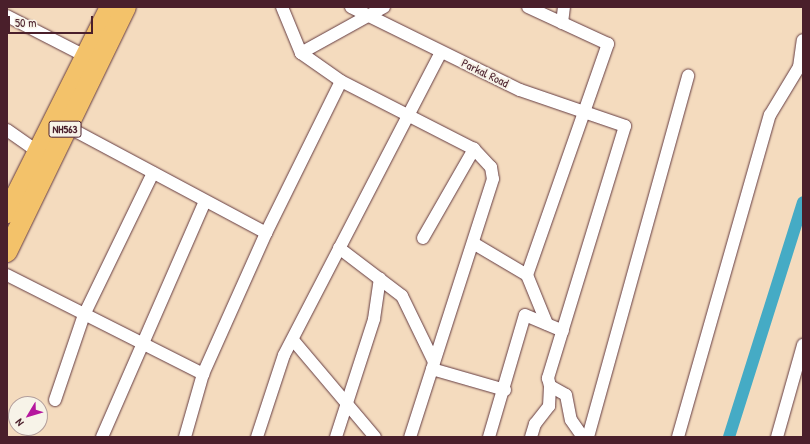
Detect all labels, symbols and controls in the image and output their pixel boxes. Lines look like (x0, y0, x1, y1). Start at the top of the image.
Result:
scale bar (10, 8, 95, 34)
text: 50 m (15, 14, 36, 31)
street label: Parkal Road (459, 55, 511, 91)
road number: NH563 (48, 120, 82, 138)
north arrow (8, 396, 48, 436)
text: N (12, 416, 27, 429)

